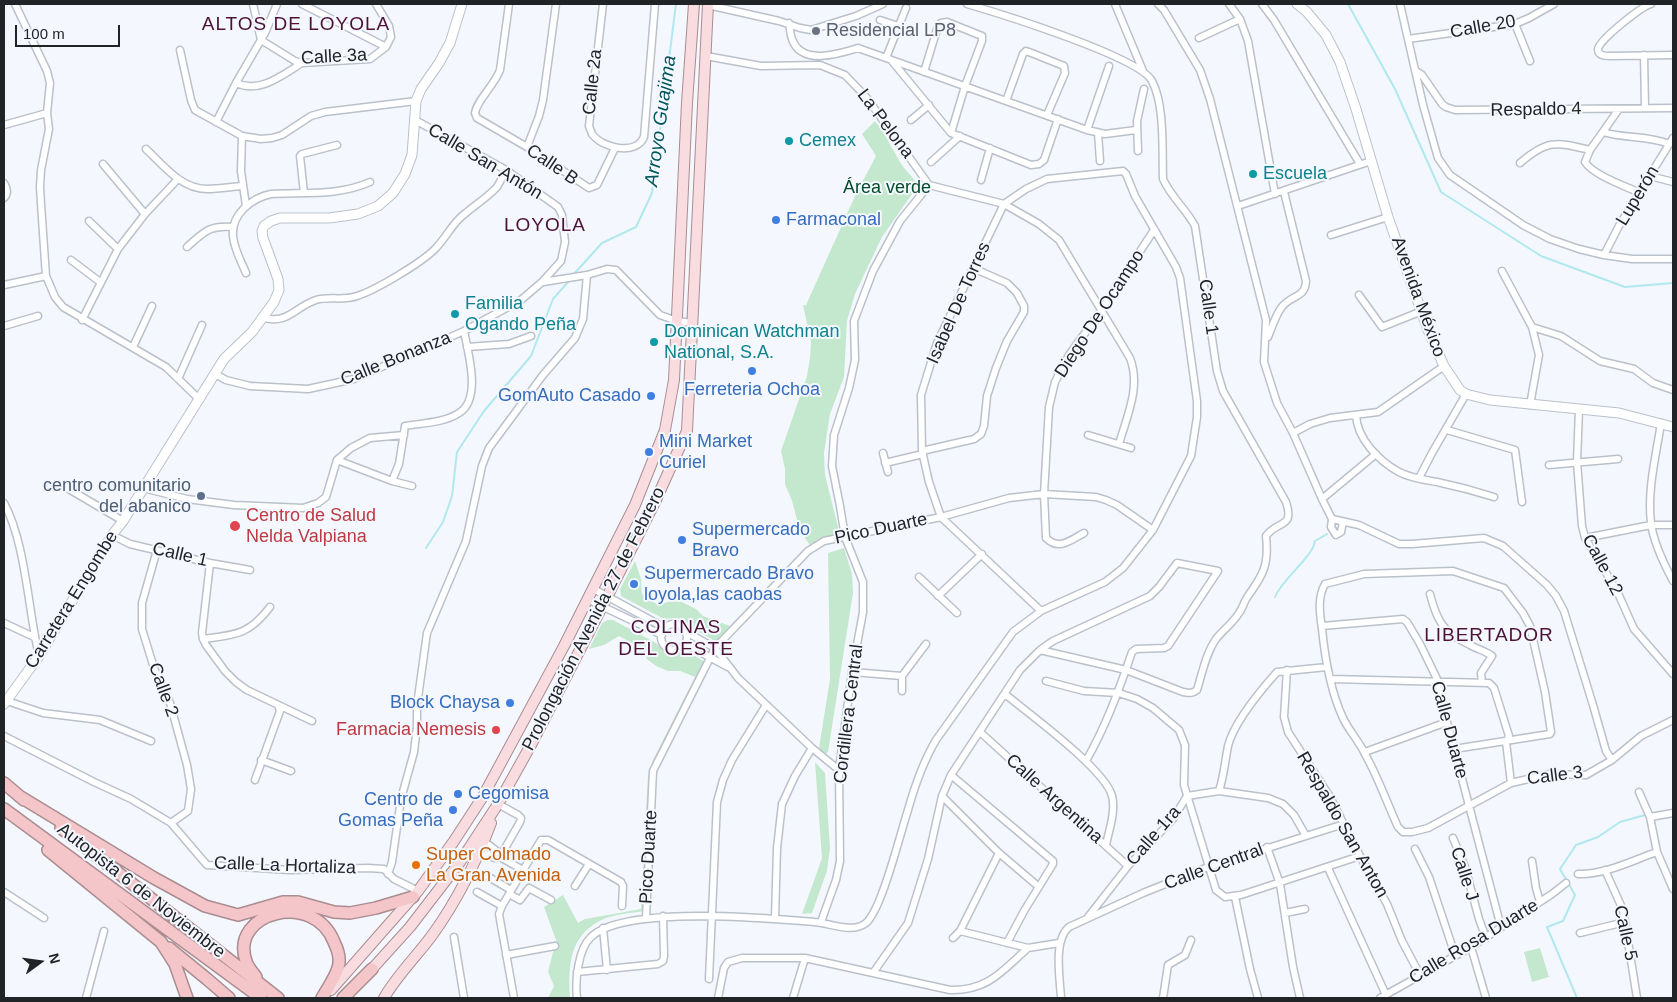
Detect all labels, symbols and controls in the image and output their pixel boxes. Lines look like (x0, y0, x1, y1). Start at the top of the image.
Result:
street label: Calle 20 (1449, 11, 1517, 43)
district label: ALTOS DE LOYOLA (200, 14, 392, 36)
scale bar (18, 15, 122, 47)
place label: Residencial LP8 (826, 20, 956, 42)
text: 100 m (23, 25, 65, 42)
marker: Residencial LP8 (810, 25, 822, 37)
street label: Calle 3a (300, 44, 368, 70)
street label: Calle 2a (579, 48, 607, 116)
water label: Arroyo Guajima (641, 54, 681, 188)
street label: La Pelona (852, 85, 918, 163)
street label: Respaldo 4 (1490, 98, 1582, 122)
street label: Calle San Antón (424, 119, 546, 205)
place label: Cemex (799, 130, 856, 152)
marker: Cemex (783, 135, 795, 147)
street label: Calle B (522, 140, 582, 190)
street label: Luperón (1612, 162, 1664, 230)
place label: Escuela (1263, 163, 1327, 185)
marker: Escuela (1247, 168, 1259, 180)
park label: Área verde (843, 177, 931, 199)
place label: Farmaconal (786, 209, 881, 231)
marker: Farmaconal (770, 214, 782, 226)
district label: LOYOLA (503, 215, 587, 237)
street label: Avenida México (1386, 234, 1450, 360)
street label: Isabel De Torres (922, 239, 996, 367)
street label: Diego De Ocampo (1051, 246, 1149, 382)
street label: Calle 1 (1193, 278, 1223, 336)
place label: Familia Ogando Peña (465, 293, 576, 336)
marker: Familia Ogando Peña (449, 308, 461, 320)
place label: Dominican Watchman National, S.A. (664, 321, 839, 364)
street label: Calle Bonanza (338, 327, 454, 391)
marker: Dominican Watchman National, S.A. (648, 336, 660, 348)
marker: Ferreteria Ochoa (746, 365, 758, 377)
place label: Ferreteria Ochoa (684, 379, 820, 401)
place label: GomAuto Casado (498, 385, 641, 407)
marker: GomAuto Casado (645, 390, 657, 402)
place label: Mini Market Curiel (659, 431, 752, 474)
marker: Mini Market Curiel (643, 446, 655, 458)
place label: centro comunitario del abanico (43, 475, 191, 518)
street label: Prolongación Avenida 27 de Febrero (518, 484, 670, 754)
marker: centro comunitario del abanico (195, 490, 207, 502)
place label: Centro de Salud Nelda Valpiana (246, 505, 376, 548)
street label: Pico Duarte (833, 509, 929, 549)
marker: Centro de Salud Nelda Valpiana (228, 519, 242, 533)
place label: Supermercado Bravo (692, 519, 810, 562)
street label: Carretera Engombe (21, 527, 123, 673)
street label: Calle 12 (1577, 531, 1627, 599)
marker: Supermercado Bravo (676, 534, 688, 546)
street label: Calle 1 (150, 538, 210, 572)
place label: Supermercado Bravo loyola,las caobas (644, 563, 814, 606)
marker: Supermercado Bravo loyola,las caobas (628, 578, 640, 590)
district label: COLINAS DEL OESTE (617, 617, 735, 661)
district label: LIBERTADOR (1423, 625, 1555, 647)
street label: Cordillera Central (830, 643, 868, 785)
street label: Calle 2 (143, 660, 183, 720)
street label: Calle Duarte (1426, 679, 1472, 781)
place label: Block Chaysa (390, 692, 500, 714)
marker: Block Chaysa (504, 697, 516, 709)
place label: Farmacia Nemesis (336, 719, 486, 741)
marker: Farmacia Nemesis (490, 724, 502, 736)
street label: Respaldo San Anton (1291, 748, 1393, 902)
street label: Calle Argentina (1001, 750, 1107, 848)
street label: Calle 3 (1526, 762, 1584, 790)
place label: Cegomisa (468, 783, 549, 805)
marker: Cegomisa (452, 788, 464, 800)
place label: Centro de Gomas Peña (338, 789, 443, 832)
street label: Calle 1ra (1122, 802, 1186, 870)
marker: Centro de Gomas Peña (447, 804, 459, 816)
street label: Pico Duarte (636, 809, 662, 905)
street label: Autopista 6 de Noviembre (53, 819, 229, 963)
street label: Calle Central (1161, 839, 1267, 895)
place label: Super Colmado La Gran Avenida (426, 844, 561, 886)
street label: Calle J (1445, 844, 1483, 904)
street label: Calle La Hortaliza (214, 853, 356, 879)
marker: Super Colmado La Gran Avenida (410, 859, 422, 871)
street label: Calle Rosa Duarte (1405, 895, 1543, 989)
street label: Calle 5 (1609, 903, 1641, 963)
north arrow (15, 937, 65, 987)

